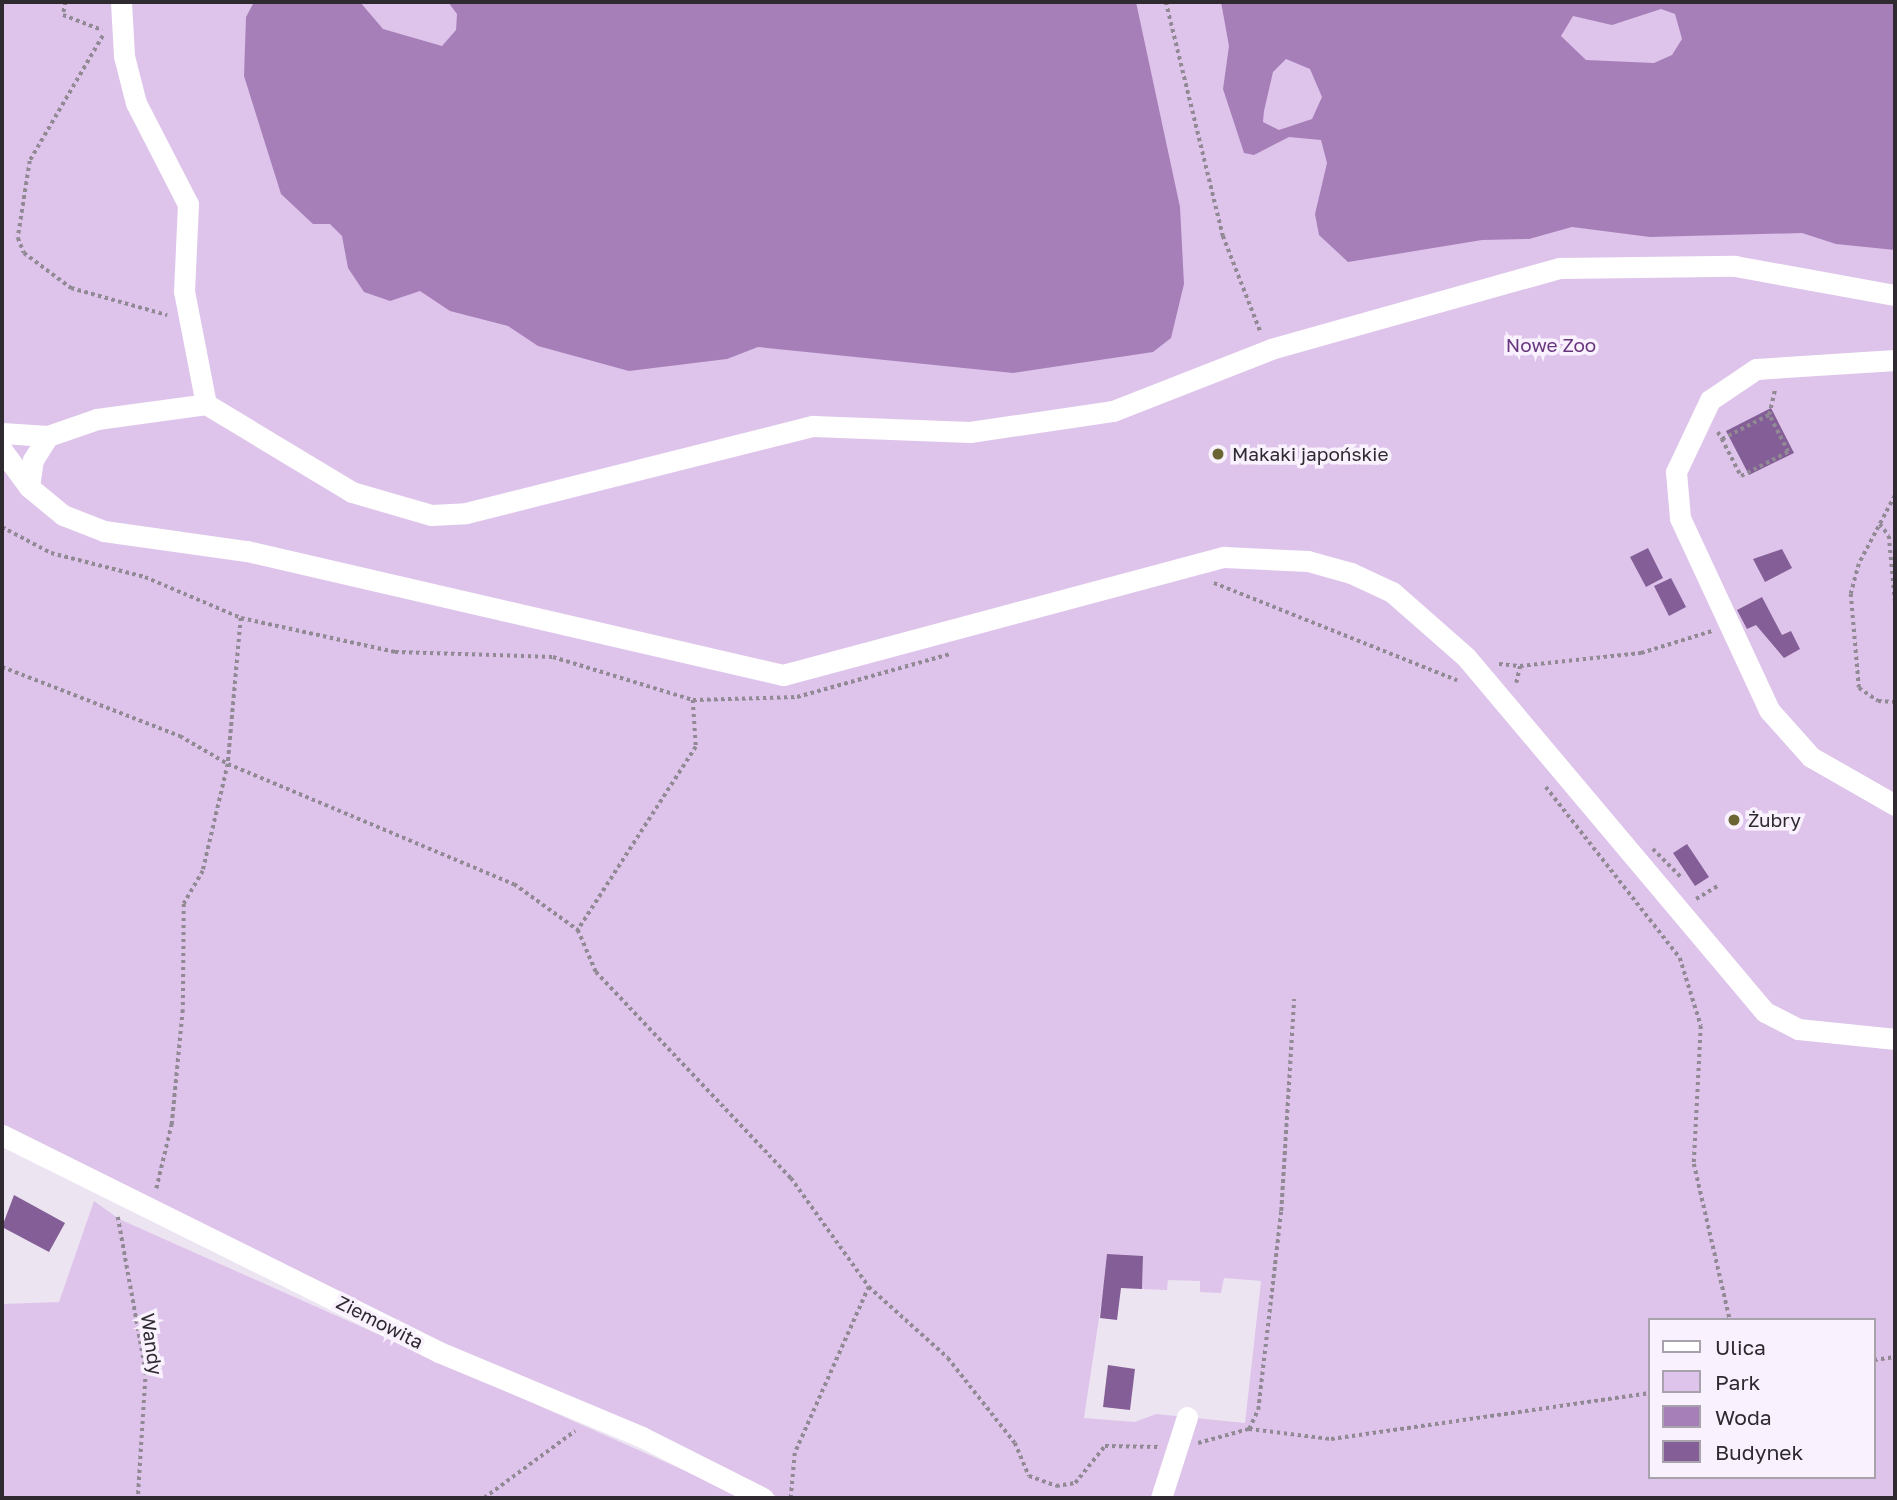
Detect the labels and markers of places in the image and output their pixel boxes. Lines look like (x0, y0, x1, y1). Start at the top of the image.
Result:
place label: Makaki japońskie (1232, 443, 1388, 465)
marker: Makaki japońskie (1210, 446, 1226, 462)
place label: Żubry (1748, 809, 1801, 831)
marker: Żubry (1726, 812, 1742, 828)

